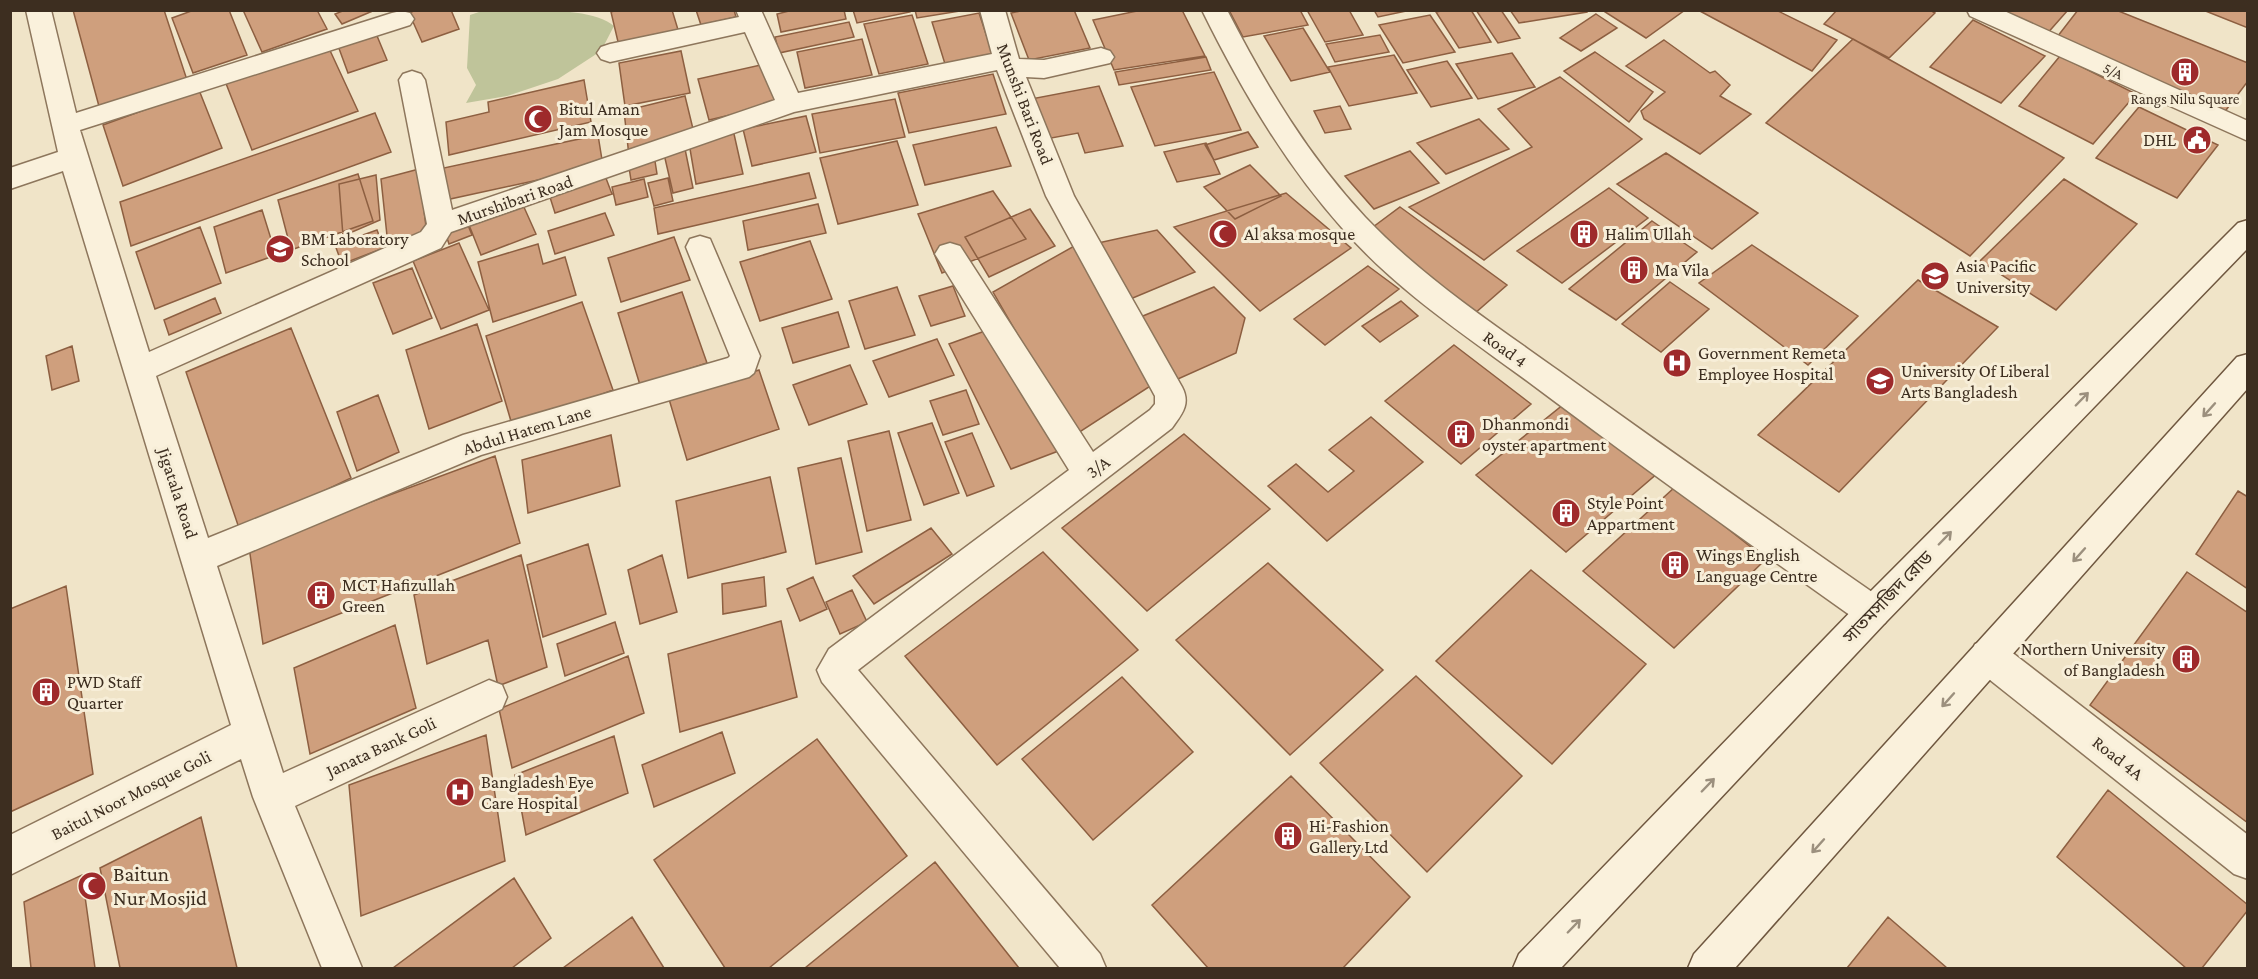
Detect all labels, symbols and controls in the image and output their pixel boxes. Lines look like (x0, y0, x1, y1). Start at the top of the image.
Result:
street label: Munshi Bari Road (993, 41, 1057, 168)
building icon: Rangs Nilu Square (2169, 56, 2201, 88)
street label: 5/A (2101, 60, 2126, 83)
place label: Rangs Nilu Square (2131, 91, 2240, 108)
place label: Bitul Aman Jam Mosque (557, 99, 648, 140)
mosque icon: Bitul Aman Jam Mosque (522, 103, 554, 135)
public building icon: DHL (2181, 124, 2213, 156)
place label: DHL (2143, 130, 2176, 150)
street label: Murshibari Road (455, 171, 576, 229)
mosque icon: Al aksa mosque (1207, 218, 1239, 250)
building icon: Halim Ullah (1568, 218, 1600, 250)
place label: Al aksa mosque (1244, 224, 1355, 244)
place label: Halim Ullah (1605, 224, 1692, 244)
place label: BM Laboratory School (301, 229, 409, 270)
school or university icon: BM Laboratory School (264, 233, 296, 265)
building icon: Ma Vila (1618, 254, 1650, 286)
place label: Asia Pacific University (1956, 256, 2037, 297)
place label: Ma Vila (1655, 260, 1709, 280)
school or university icon: Asia Pacific University (1919, 260, 1951, 292)
street label: Road 4 (1479, 326, 1531, 372)
place label: Government Remeta Employee Hospital (1698, 343, 1846, 384)
hospital icon: Government Remeta Employee Hospital (1661, 347, 1693, 379)
place label: University Of Liberal Arts Bangladesh (1901, 361, 2050, 402)
school or university icon: University Of Liberal Arts Bangladesh (1864, 365, 1896, 397)
one-way arrow (2074, 392, 2089, 407)
street label: Abdul Hatem Lane (460, 401, 594, 459)
one-way arrow (2202, 402, 2216, 417)
place label: Dhanmondi oyster apartment (1482, 414, 1607, 455)
building icon: Dhanmondi oyster apartment (1445, 418, 1477, 450)
street label: Jigatala Road (153, 443, 202, 541)
street label: 3/A (1082, 451, 1114, 482)
place label: Style Point Appartment (1587, 493, 1676, 534)
building icon: Style Point Appartment (1550, 497, 1582, 529)
one-way arrow (1938, 531, 1953, 546)
place label: Wings English Language Centre (1696, 545, 1818, 586)
street label: সাতমসজিদ রোড (1839, 547, 1937, 648)
one-way arrow (2072, 547, 2086, 562)
building icon: Wings English Language Centre (1659, 549, 1691, 581)
place label: MCT Hafizullah Green (342, 575, 455, 616)
building icon: MCT Hafizullah Green (305, 579, 337, 611)
place label: Northern University of Bangladesh (2021, 639, 2166, 680)
building icon: Northern University of Bangladesh (2170, 643, 2202, 675)
place label: PWD Staff Quarter (67, 672, 143, 713)
building icon: PWD Staff Quarter (30, 676, 62, 708)
one-way arrow (1941, 693, 1956, 708)
street label: Janata Bank Goli (321, 713, 439, 782)
street label: Road 4A (2088, 732, 2148, 785)
street label: Baitul Noor Mosque Goli (48, 746, 214, 844)
place label: Bangladesh Eye Care Hospital (481, 772, 594, 813)
hospital icon: Bangladesh Eye Care Hospital (444, 776, 476, 808)
one-way arrow (1701, 778, 1715, 793)
place label: Hi-Fashion Gallery Ltd (1309, 816, 1389, 857)
building icon: Hi-Fashion Gallery Ltd (1272, 820, 1304, 852)
one-way arrow (1811, 838, 1825, 853)
place label: Baitun Nur Mosjid (113, 862, 207, 910)
mosque icon: Baitun Nur Mosjid (76, 870, 108, 902)
one-way arrow (1566, 919, 1581, 934)

